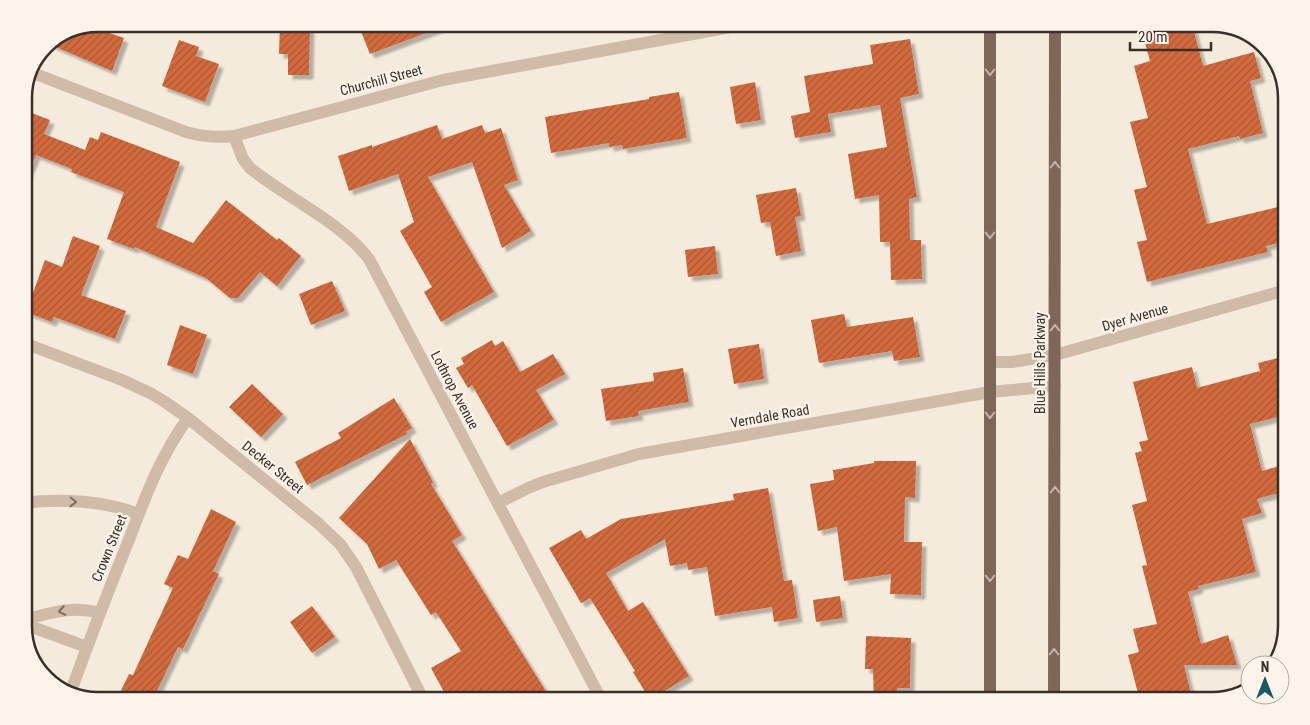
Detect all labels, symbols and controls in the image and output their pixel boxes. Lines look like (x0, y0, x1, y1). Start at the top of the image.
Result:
scale bar (1130, 20, 1211, 52)
text: 20 m (1138, 28, 1168, 46)
street label: Churchill Street (338, 61, 424, 99)
one-way arrow (985, 69, 995, 77)
one-way arrow (1050, 161, 1060, 168)
one-way arrow (985, 232, 995, 239)
street label: Dyer Avenue (1100, 300, 1170, 334)
street label: Blue Hills Parkway (1032, 312, 1048, 414)
one-way arrow (1050, 323, 1060, 331)
street label: Lothrop Avenue (428, 348, 482, 432)
street label: Verndale Road (729, 401, 811, 431)
one-way arrow (985, 412, 995, 419)
street label: Decker Street (239, 437, 307, 497)
one-way arrow (1050, 486, 1060, 494)
one-way arrow (69, 497, 77, 507)
street label: Crown Street (88, 512, 130, 584)
one-way arrow (985, 574, 995, 582)
one-way arrow (57, 605, 66, 615)
one-way arrow (1049, 648, 1059, 656)
north arrow (1240, 655, 1290, 705)
text: N (1261, 659, 1269, 675)

